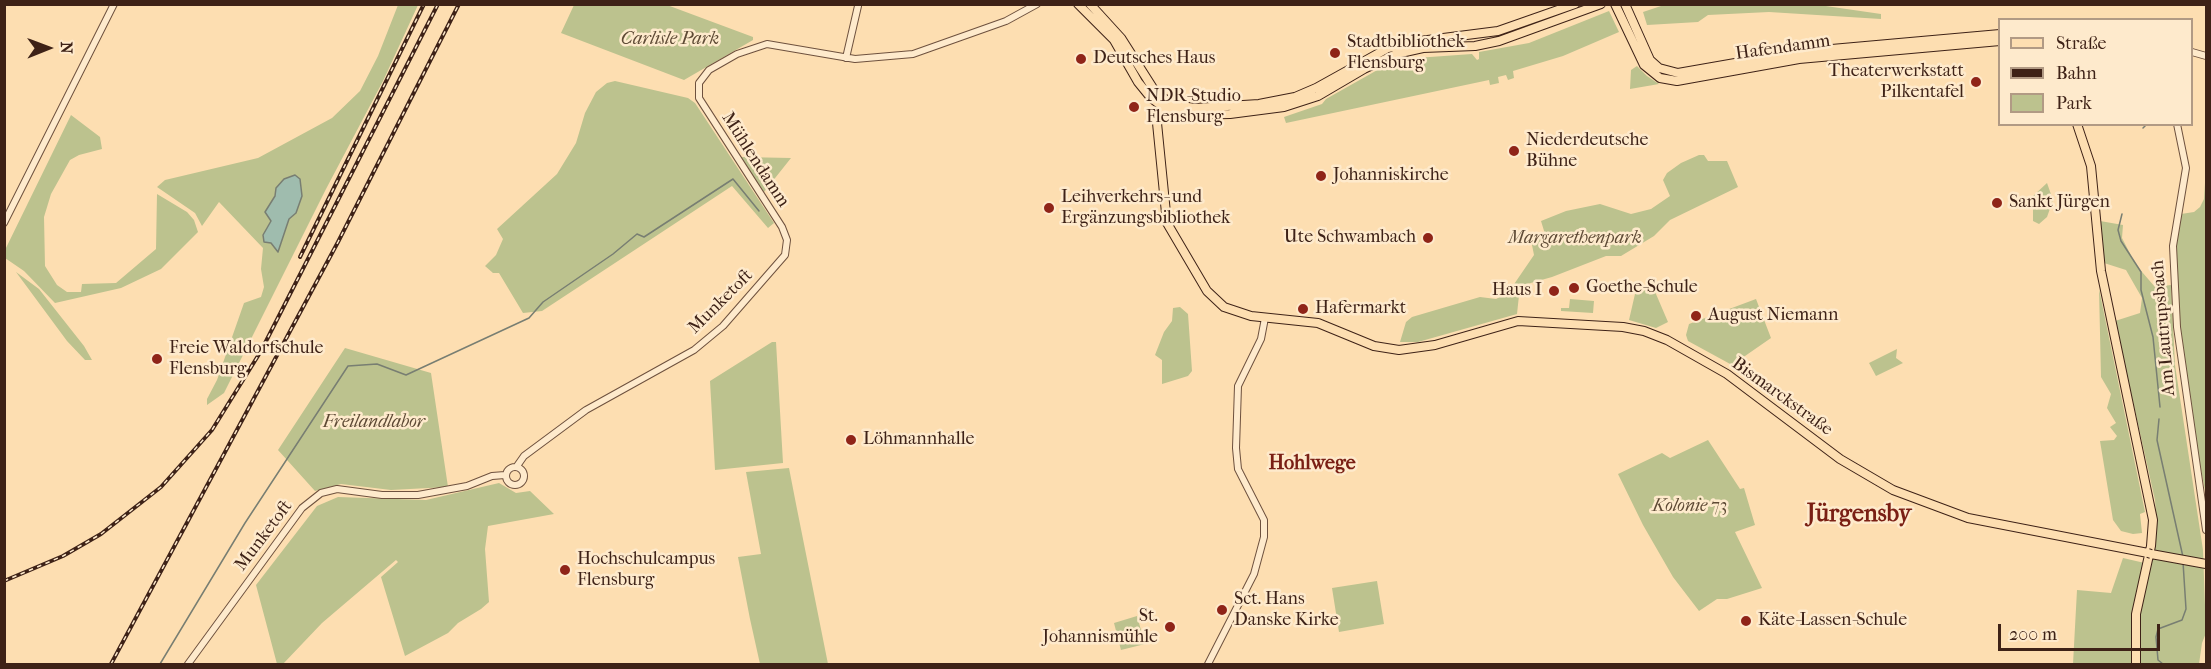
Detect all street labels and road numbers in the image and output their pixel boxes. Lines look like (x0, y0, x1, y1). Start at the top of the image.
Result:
street label: Hafendamm (1734, 31, 1832, 65)
street label: Mühlendamm (716, 109, 794, 211)
street label: Am Lautrupsbach (2147, 259, 2181, 397)
street label: Munketoft (684, 265, 758, 339)
street label: Bismarckstraße (1727, 353, 1837, 441)
street label: Munketoft (231, 497, 297, 575)

